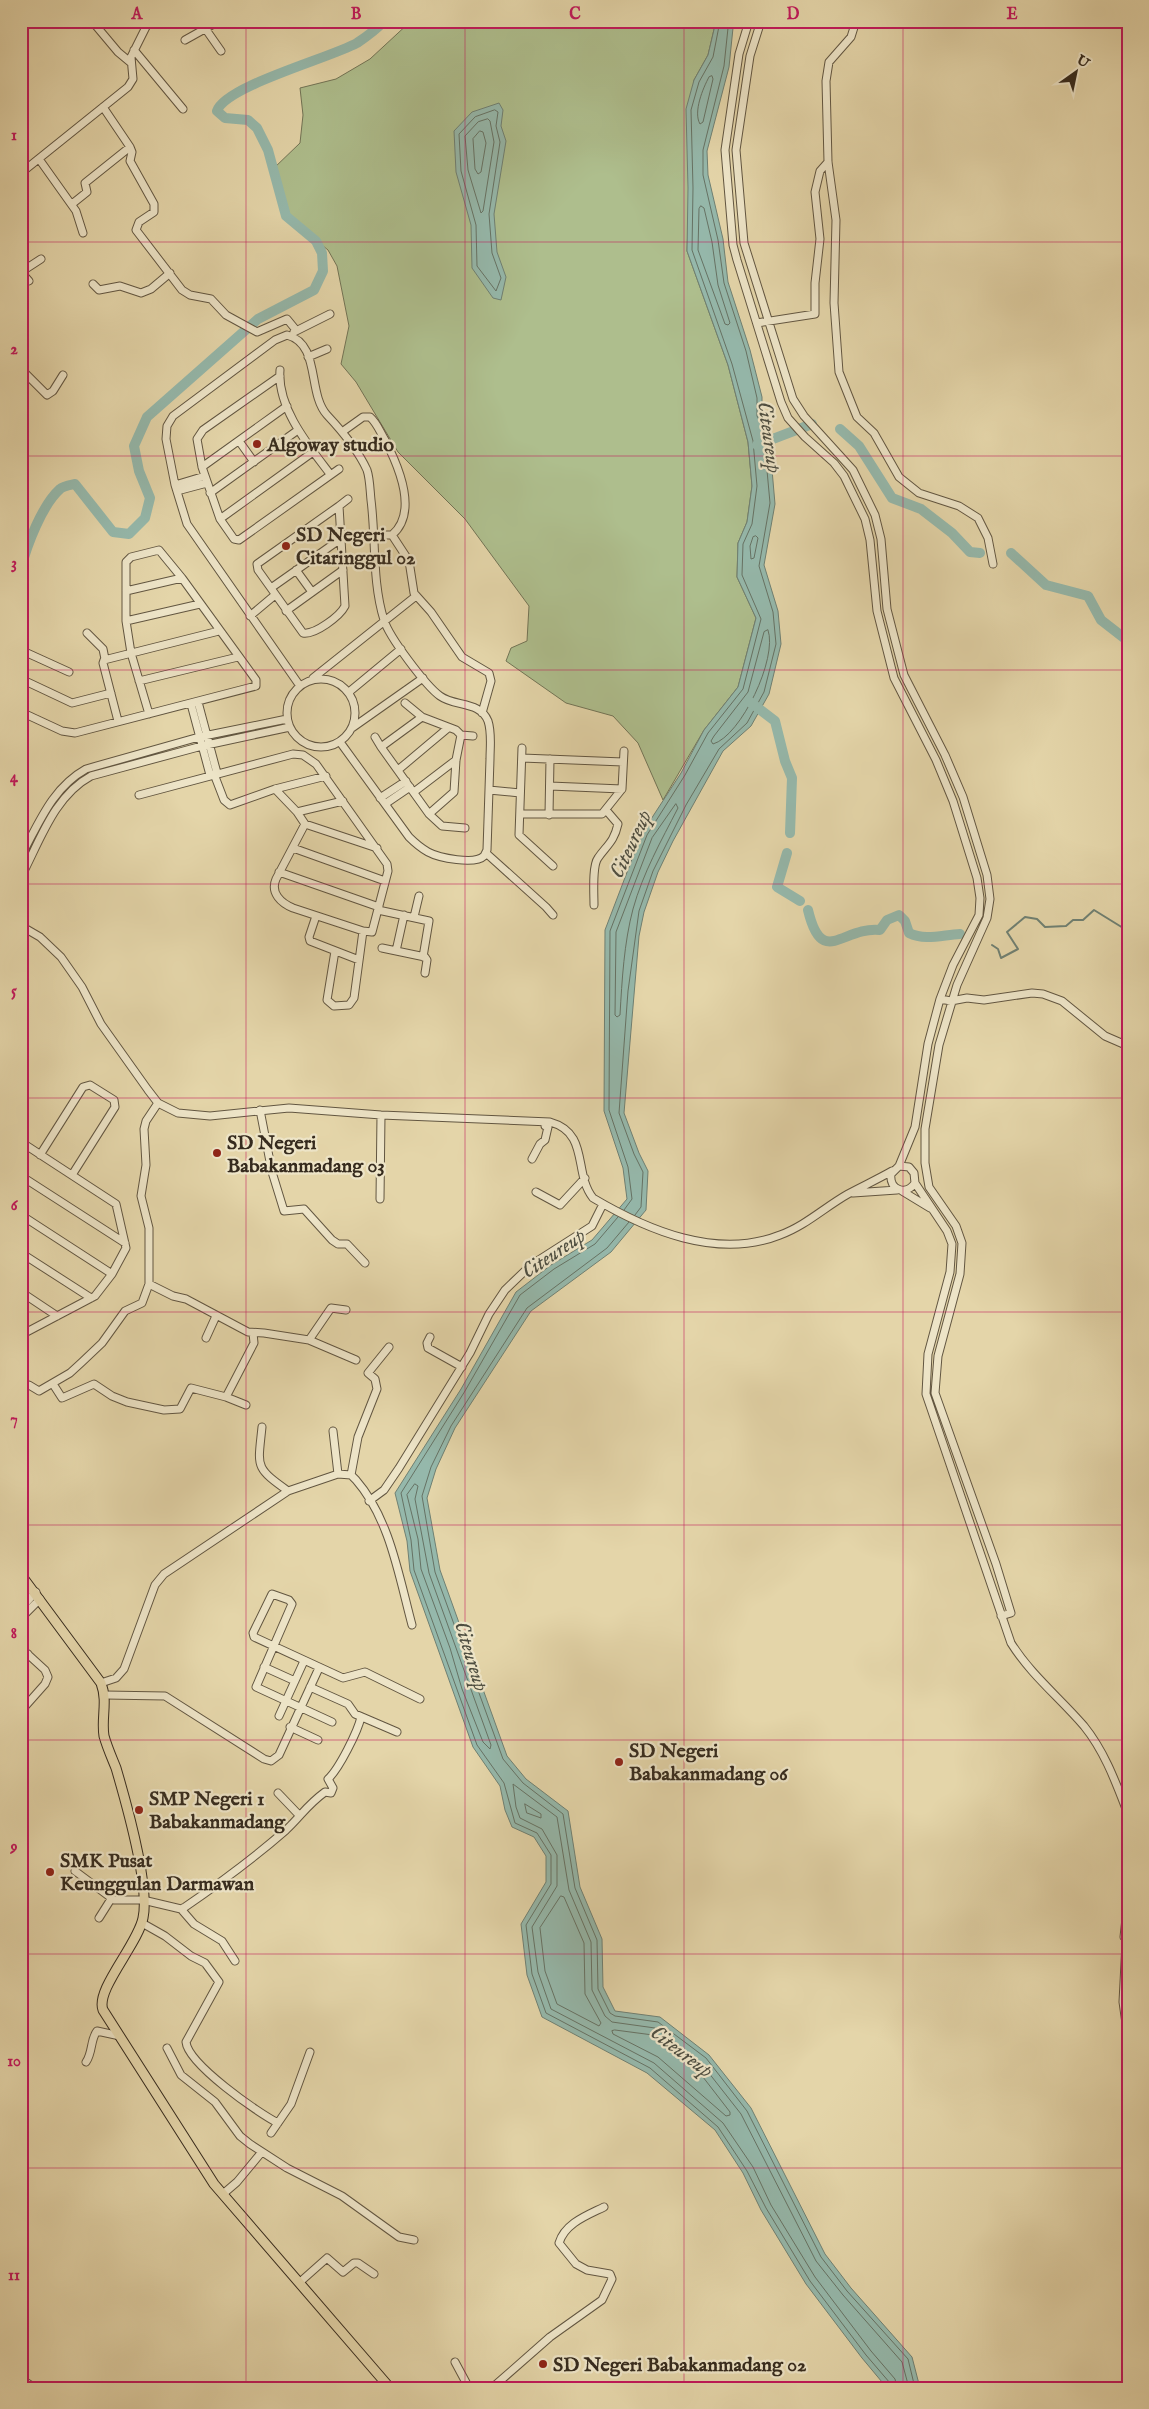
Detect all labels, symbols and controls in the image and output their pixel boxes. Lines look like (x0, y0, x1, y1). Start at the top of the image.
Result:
text: A (131, 5, 144, 25)
text: B (351, 5, 362, 25)
text: C (569, 5, 581, 25)
text: D (787, 5, 800, 25)
text: E (1006, 5, 1018, 25)
north arrow (1052, 48, 1102, 98)
text: U (1072, 51, 1093, 73)
text: 1 (11, 126, 17, 146)
text: 2 (10, 340, 18, 360)
water label: Citeureup (750, 400, 787, 475)
place label: Algoway studio (266, 433, 394, 458)
marker: Algoway studio (251, 438, 263, 450)
place label: SD Negeri Citaringgul 02 (296, 523, 416, 571)
marker: SD Negeri Citaringgul 02 (280, 540, 292, 552)
text: 3 (11, 554, 17, 574)
text: 4 (10, 768, 19, 788)
water label: Citeureup (604, 806, 659, 883)
text: 5 (11, 982, 17, 1002)
place label: SD Negeri Babakanmadang 03 (227, 1131, 385, 1179)
marker: SD Negeri Babakanmadang 03 (211, 1147, 223, 1159)
text: 6 (11, 1196, 19, 1216)
water label: Citeureup (517, 1223, 592, 1285)
text: 7 (10, 1410, 18, 1430)
water label: Citeureup (447, 1618, 494, 1695)
text: 8 (11, 1624, 17, 1644)
place label: SD Negeri Babakanmadang 06 (629, 1739, 789, 1787)
marker: SD Negeri Babakanmadang 06 (613, 1756, 625, 1768)
place label: SMP Negeri 1 Babakanmadang (149, 1787, 286, 1835)
marker: SMP Negeri 1 Babakanmadang (133, 1804, 145, 1816)
text: 9 (10, 1838, 18, 1858)
place label: SMK Pusat Keunggulan Darmawan (60, 1849, 255, 1897)
marker: SMK Pusat Keunggulan Darmawan (44, 1866, 56, 1878)
water label: Citeureup (644, 2020, 718, 2085)
text: 10 (7, 2052, 21, 2072)
text: 11 (8, 2266, 20, 2286)
place label: SD Negeri Babakanmadang 02 (553, 2353, 807, 2378)
marker: SD Negeri Babakanmadang 02 (537, 2358, 549, 2370)

